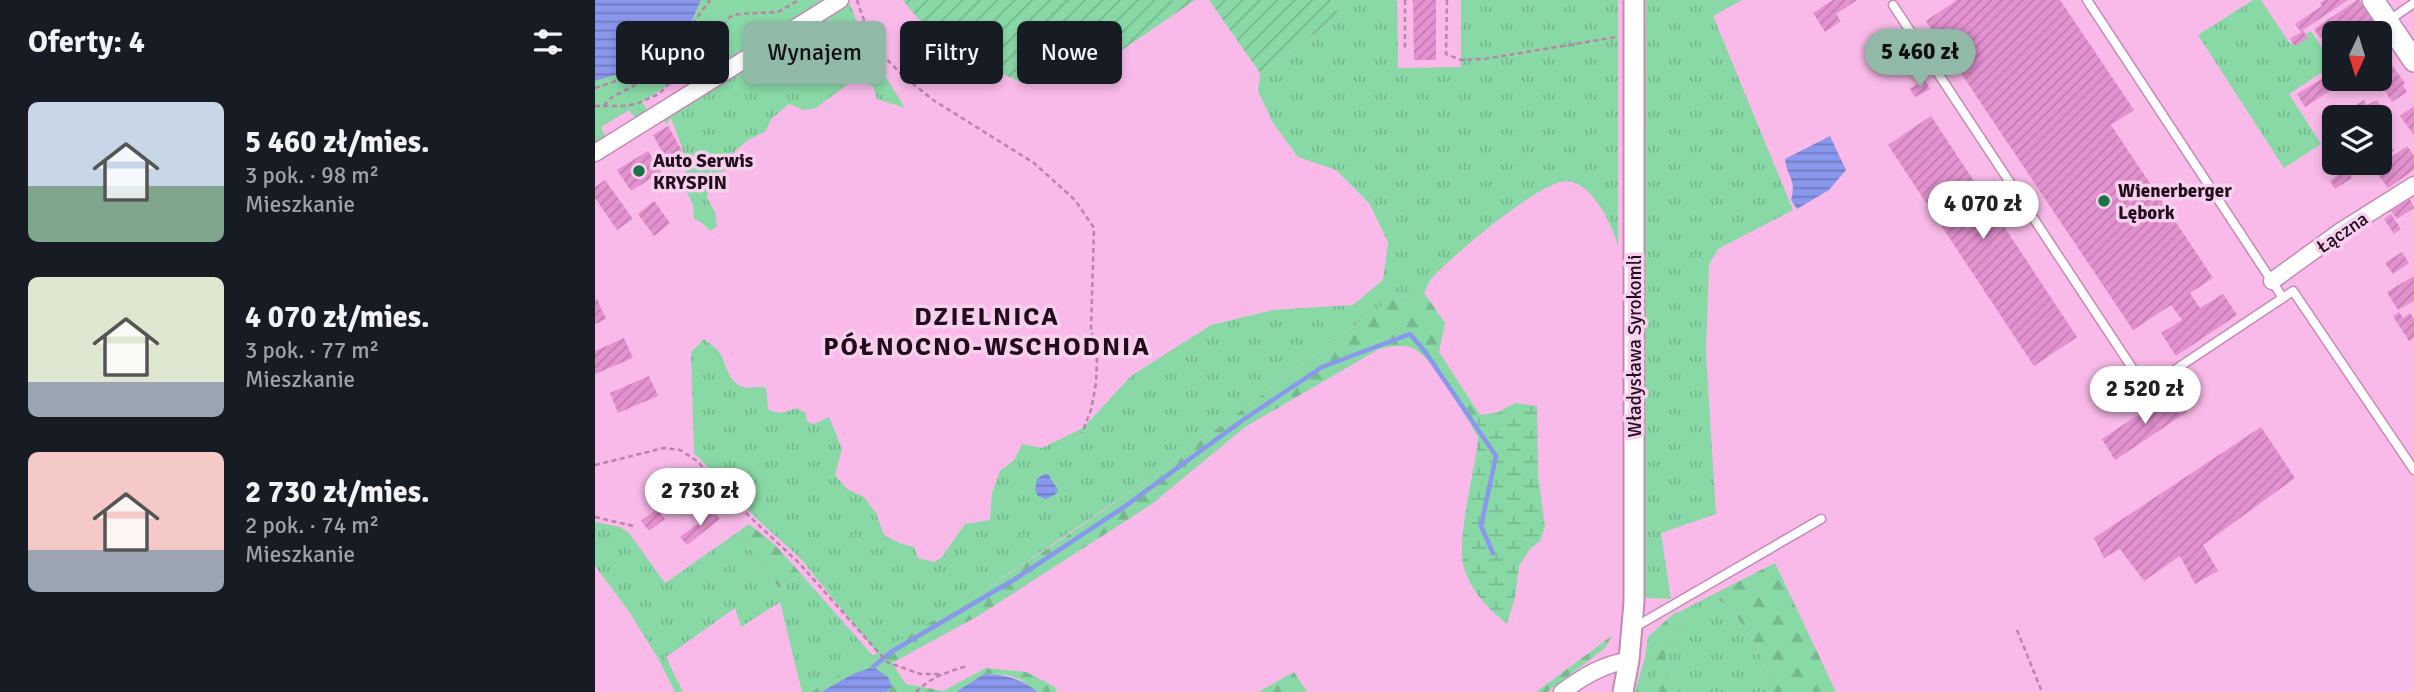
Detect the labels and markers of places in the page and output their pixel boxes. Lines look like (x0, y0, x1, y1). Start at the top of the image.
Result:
pin: 5 460 zł (1848, 29, 1992, 89)
place label: Auto Serwis KRYSPIN (653, 149, 753, 195)
marker: Auto Serwis KRYSPIN (631, 163, 647, 179)
place label: Wienerberger Lębork (2118, 179, 2232, 225)
pin: 4 070 zł (1911, 182, 2055, 241)
marker: Wienerberger Lębork (2096, 193, 2112, 209)
pin: 2 520 zł (2073, 366, 2217, 426)
pin: 2 730 zł (628, 468, 772, 528)

